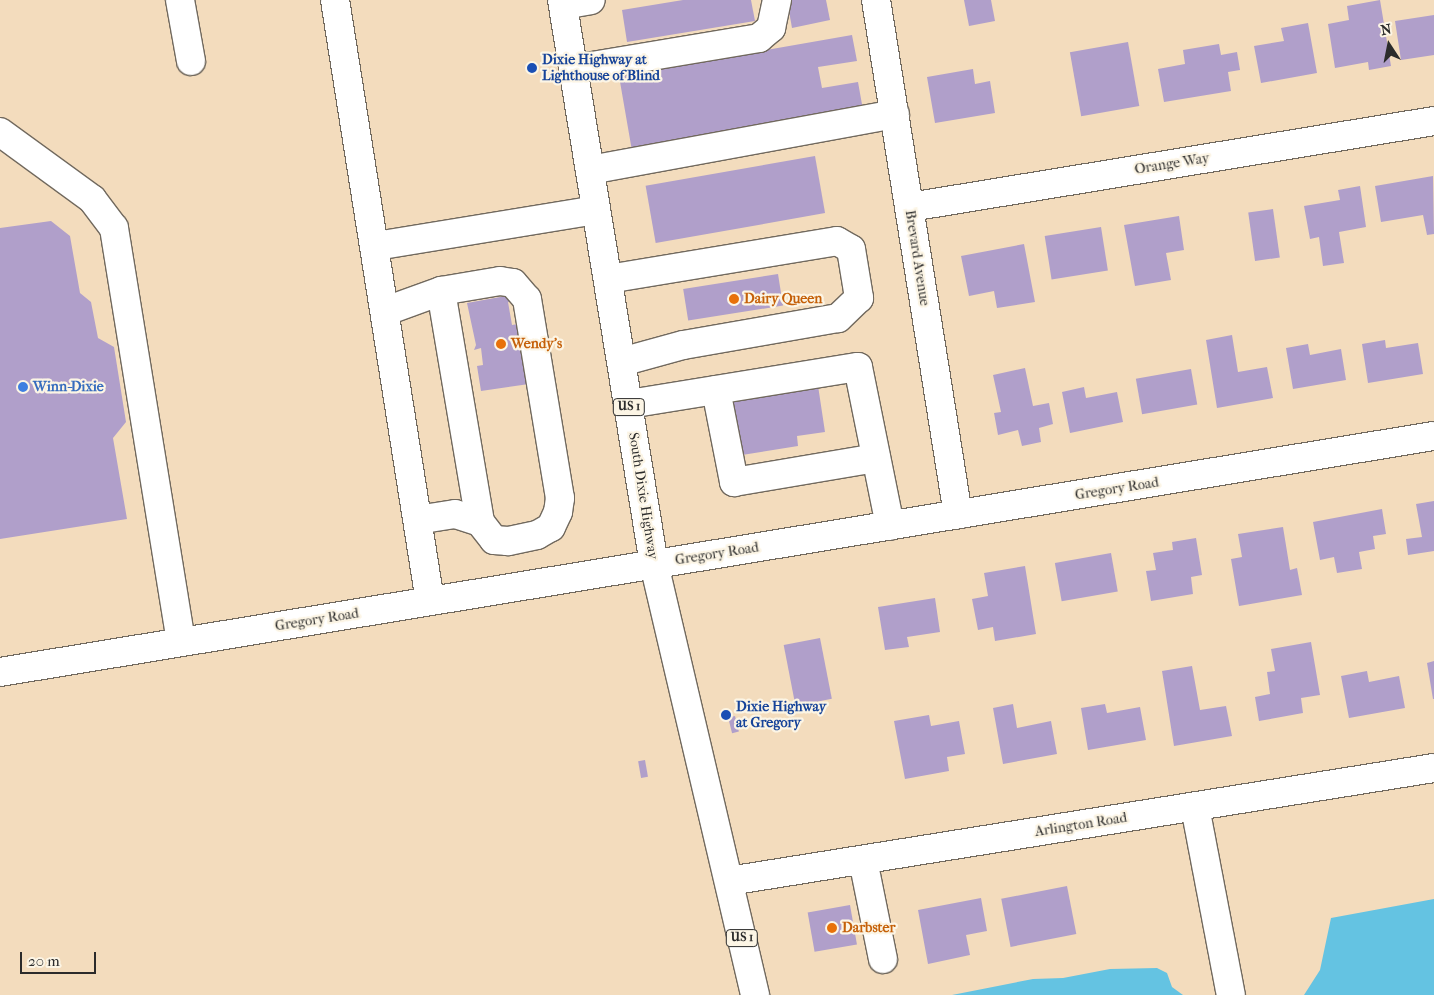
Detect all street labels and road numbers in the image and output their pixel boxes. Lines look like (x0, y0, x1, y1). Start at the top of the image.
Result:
street label: Orange Way (1133, 150, 1211, 178)
street label: Brevard Avenue (901, 209, 933, 307)
road number: US 1 (613, 398, 645, 417)
street label: South Dixie Highway (625, 431, 661, 561)
street label: Gregory Road (1074, 474, 1160, 504)
street label: Gregory Road (674, 539, 760, 569)
street label: Gregory Road (274, 605, 360, 635)
street label: Arlington Road (1034, 809, 1128, 841)
road number: US 1 (726, 928, 758, 948)

